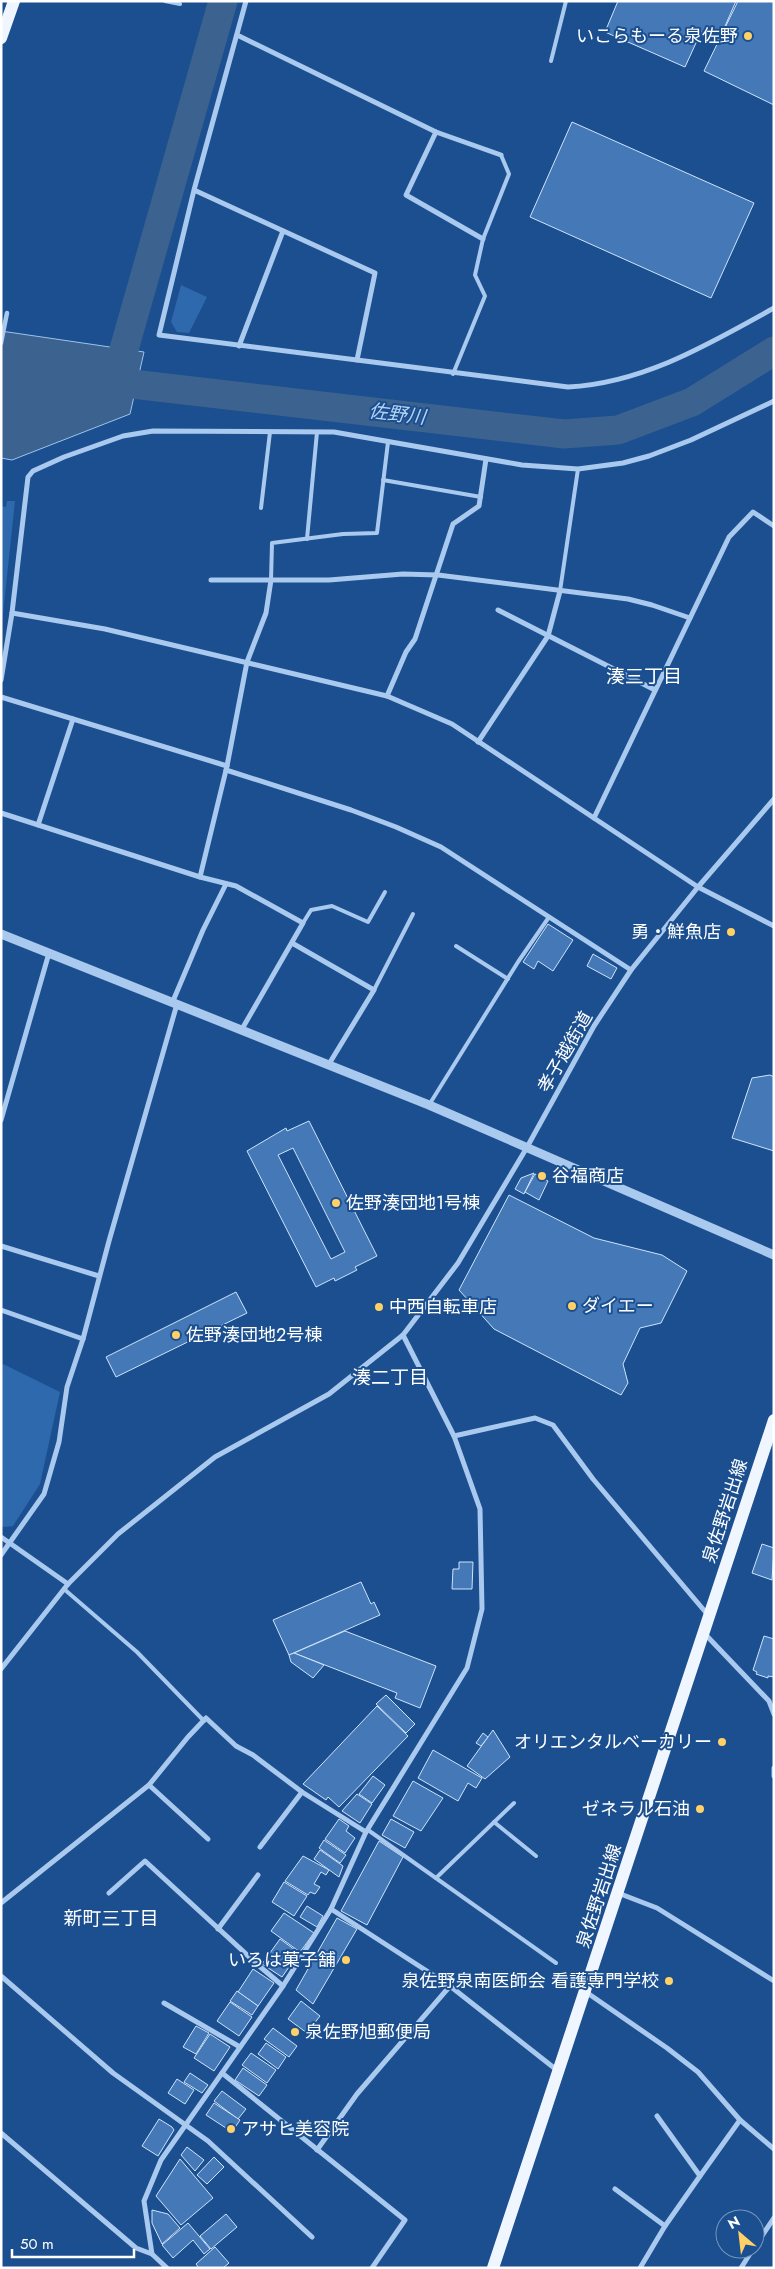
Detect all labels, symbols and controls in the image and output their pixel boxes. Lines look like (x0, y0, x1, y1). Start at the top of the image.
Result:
place label: いこらもーる泉佐野 (576, 23, 738, 49)
marker: いこらもーる泉佐野 (742, 30, 754, 42)
water label: 佐野川 (367, 397, 429, 431)
district label: 湊三丁目 (606, 663, 682, 690)
place label: 勇・鮮魚店 (631, 919, 721, 945)
marker: 勇・鮮魚店 (725, 926, 737, 938)
street label: 孝子越街道 (531, 1007, 599, 1097)
place label: 谷福商店 (552, 1163, 624, 1189)
marker: 谷福商店 (536, 1170, 548, 1182)
place label: 佐野湊団地1号棟 (346, 1190, 480, 1216)
marker: 佐野湊団地1号棟 (330, 1197, 342, 1209)
place label: ダイエー (582, 1293, 654, 1319)
place label: 中西自転車店 (389, 1294, 497, 1320)
marker: ダイエー (566, 1300, 578, 1312)
marker: 中西自転車店 (373, 1301, 385, 1313)
place label: 佐野湊団地2号棟 (186, 1322, 322, 1348)
marker: 佐野湊団地2号棟 (170, 1329, 182, 1341)
district label: 湊二丁目 (352, 1364, 428, 1391)
street label: 泉佐野岩出線 (696, 1456, 754, 1566)
place label: オリエンタルベーカリー (514, 1729, 712, 1755)
marker: オリエンタルベーカリー (716, 1736, 728, 1748)
place label: ゼネラル石油 (582, 1796, 690, 1822)
marker: ゼネラル石油 (694, 1803, 706, 1815)
street label: 泉佐野岩出線 (570, 1841, 628, 1951)
district label: 新町三丁目 (63, 1905, 159, 1932)
place label: いろは菓子舗 (228, 1947, 336, 1973)
marker: いろは菓子舗 (340, 1954, 352, 1966)
place label: 泉佐野泉南医師会 看護専門学校 (402, 1968, 659, 1994)
marker: 泉佐野泉南医師会 看護専門学校 (663, 1975, 675, 1987)
place label: 泉佐野旭郵便局 (305, 2019, 431, 2045)
marker: 泉佐野旭郵便局 (289, 2026, 301, 2038)
place label: アサヒ美容院 (241, 2116, 349, 2142)
marker: アサヒ美容院 (225, 2123, 237, 2135)
north arrow (715, 2209, 765, 2259)
text: N (724, 2211, 744, 2234)
scale bar (12, 2226, 135, 2258)
text: 50 m (20, 2233, 54, 2255)

